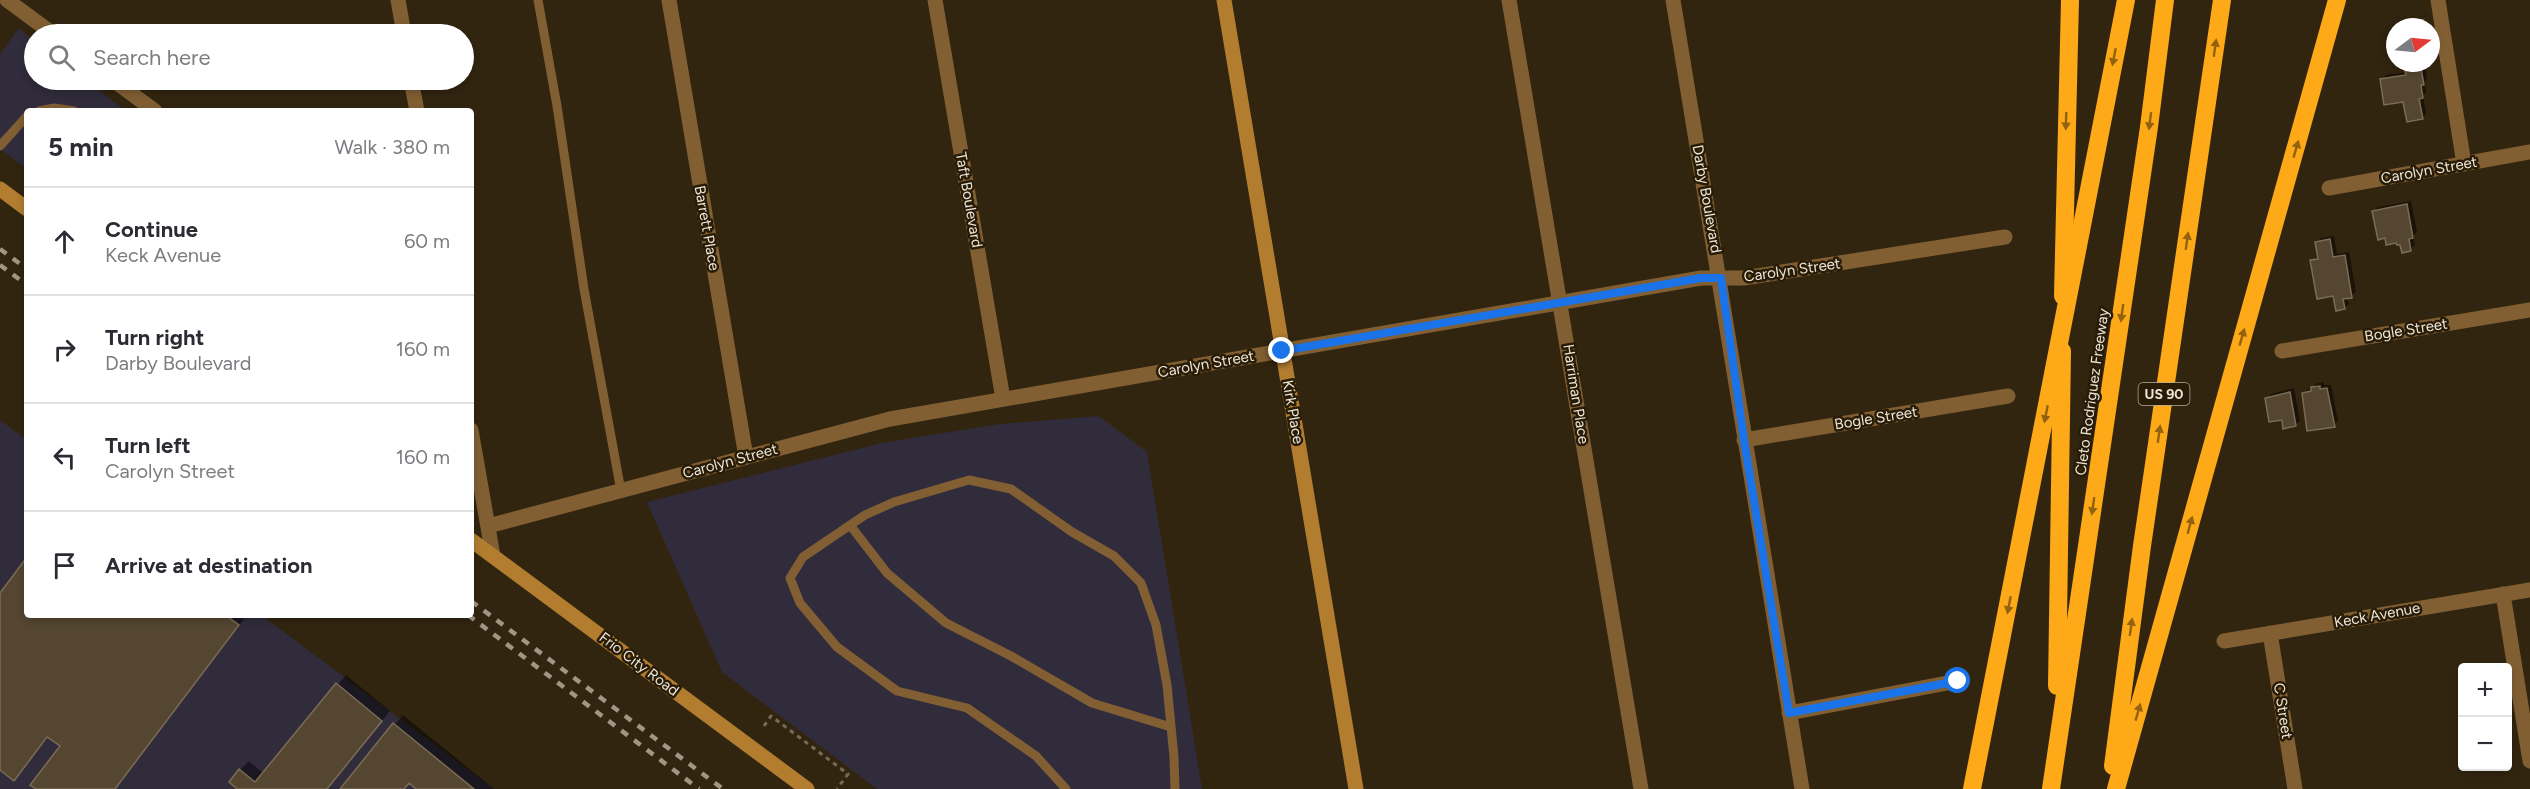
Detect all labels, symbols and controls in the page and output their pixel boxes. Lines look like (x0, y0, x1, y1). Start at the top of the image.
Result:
north arrow (2386, 18, 2440, 72)
search box (24, 24, 474, 90)
one-way arrow (2211, 38, 2220, 57)
icon: search (45, 41, 78, 74)
text: Search here (93, 44, 211, 71)
one-way arrow (2109, 48, 2118, 67)
one-way arrow (2145, 111, 2155, 130)
one-way arrow (2062, 112, 2071, 131)
text: 5 min (48, 131, 114, 163)
text: Walk · 380 m (334, 135, 450, 159)
one-way arrow (2291, 140, 2301, 158)
street label: Darby Boulevard (1689, 143, 1725, 255)
street label: Taft Boulevard (952, 151, 986, 249)
street label: Carolyn Street (2379, 153, 2479, 187)
street label: Barrett Place (691, 184, 723, 272)
text: Continue (105, 216, 198, 243)
icon: ahead (48, 225, 81, 258)
text: 60 m (404, 229, 450, 253)
one-way arrow (2183, 231, 2192, 250)
text: Keck Avenue (105, 243, 221, 267)
street label: Carolyn Street (1742, 254, 1842, 286)
one-way arrow (2117, 304, 2126, 323)
street label: Cleto Rodriguez Freeway (2071, 307, 2113, 477)
street label: Bogle Street (2363, 315, 2449, 345)
text: Turn right (105, 324, 204, 351)
one-way arrow (2238, 328, 2247, 346)
icon: right (48, 333, 81, 366)
text: 160 m (396, 337, 450, 361)
route end (1268, 337, 1294, 363)
street label: Harriman Place (1559, 343, 1593, 445)
street label: Carolyn Street (1156, 347, 1256, 381)
text: Darby Boulevard (105, 351, 252, 375)
street label: Kirk Place (1279, 379, 1307, 445)
road number: US 90 (2138, 383, 2190, 405)
street label: Bogle Street (1833, 403, 1919, 433)
one-way arrow (2041, 405, 2050, 424)
one-way arrow (2154, 424, 2163, 443)
text: Turn left (105, 432, 191, 459)
street label: Carolyn Street (681, 440, 780, 482)
icon: left (48, 441, 81, 474)
text: 160 m (396, 445, 450, 469)
text: Carolyn Street (105, 459, 235, 483)
one-way arrow (2088, 497, 2097, 516)
one-way arrow (2186, 515, 2195, 533)
icon: arrive (48, 549, 81, 582)
text: Arrive at destination (105, 552, 313, 579)
one-way arrow (2004, 596, 2013, 615)
street label: Keck Avenue (2333, 599, 2421, 631)
one-way arrow (2127, 617, 2136, 636)
street label: Frio City Road (596, 628, 682, 700)
map controls (2458, 663, 2512, 771)
button: + (2458, 663, 2512, 717)
route start (1944, 667, 1970, 693)
street label: C Street (2270, 682, 2296, 741)
one-way arrow (2134, 703, 2143, 721)
button: − (2458, 717, 2512, 771)

